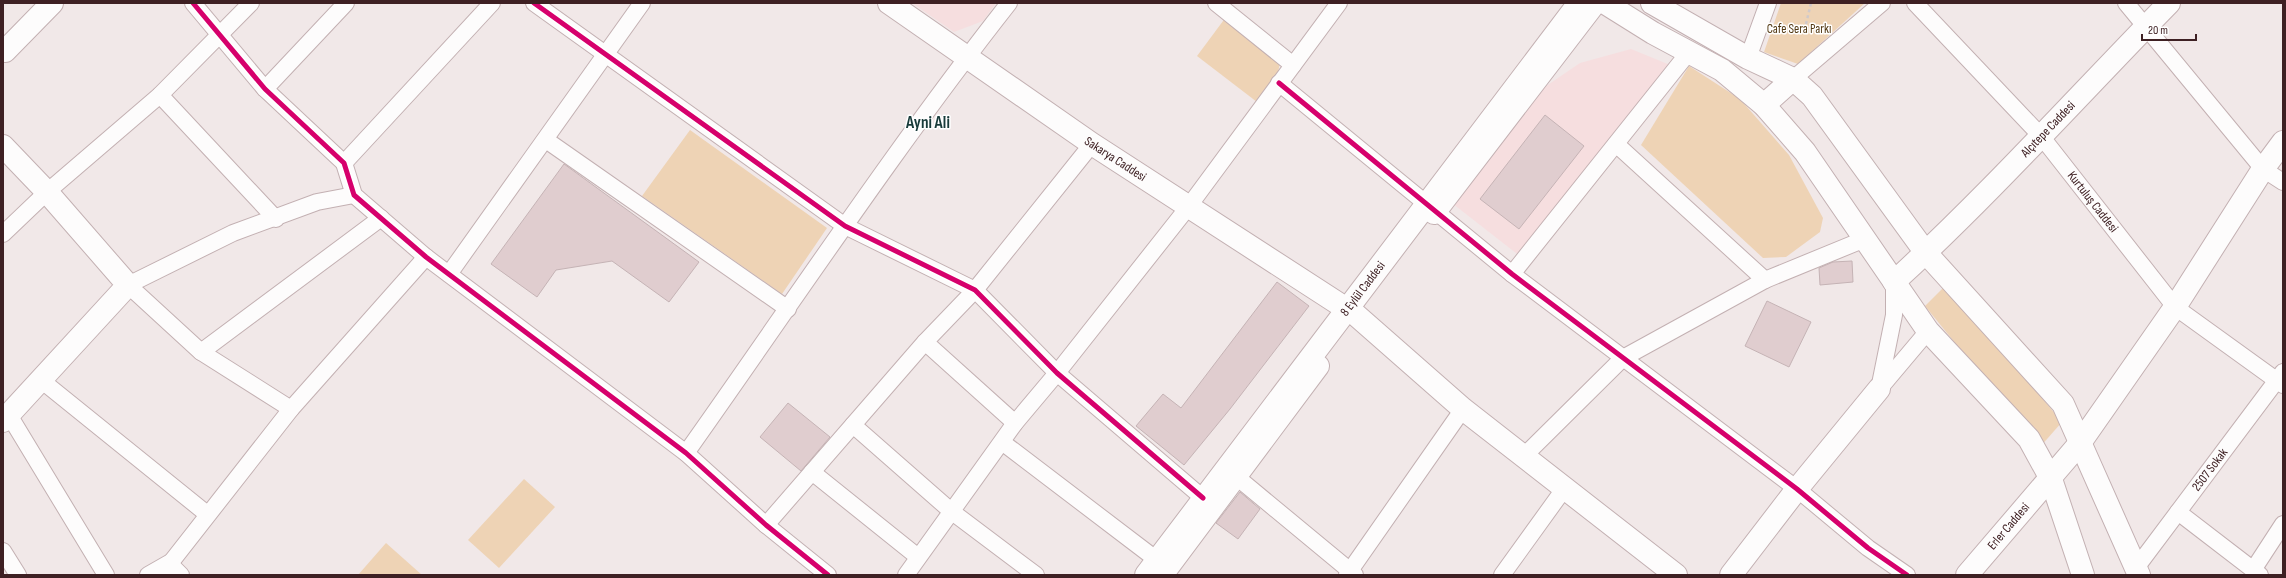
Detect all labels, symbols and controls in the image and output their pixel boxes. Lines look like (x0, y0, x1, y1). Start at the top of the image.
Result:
scale bar (2142, 16, 2196, 42)
park label: Cafe Sera Parkı (1767, 21, 1831, 37)
text: 20 m (2148, 23, 2168, 38)
street label: Alçıtepe Caddesi (2017, 98, 2079, 161)
district label: Ayni Ali (905, 113, 950, 133)
street label: Sakarya Caddesi (1081, 133, 1149, 185)
street label: Kurtuluş Caddesi (2064, 168, 2122, 236)
street label: 8 Eylül Caddesi (1337, 258, 1389, 319)
street label: 2507 Sokak (2189, 445, 2231, 494)
street label: Erler Caddesi (1984, 500, 2033, 553)

